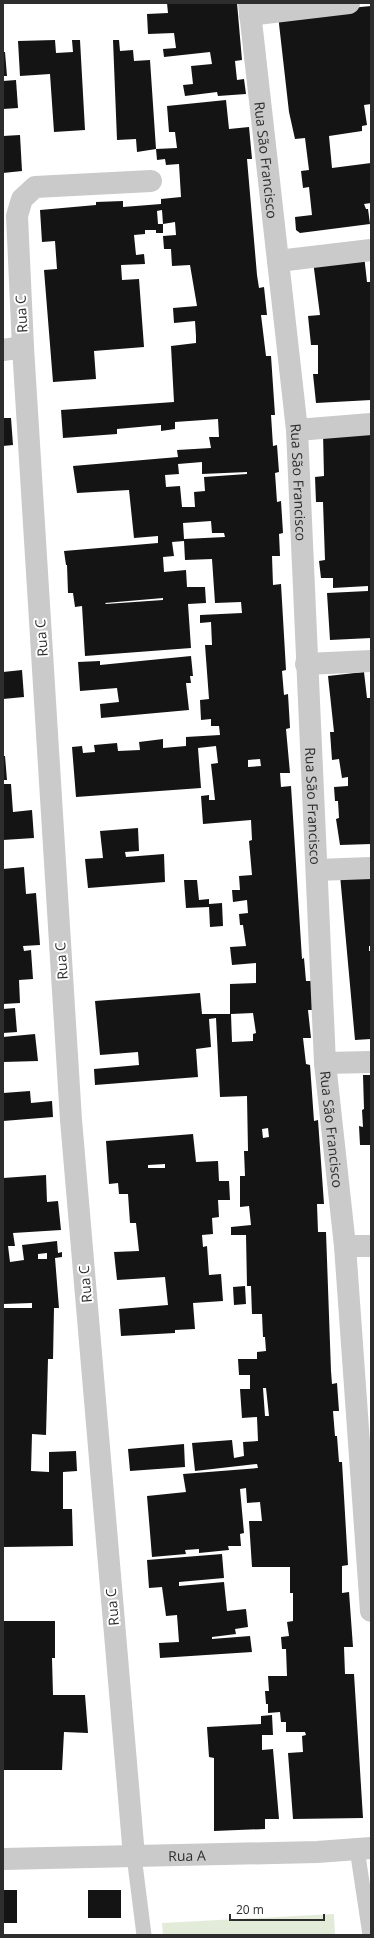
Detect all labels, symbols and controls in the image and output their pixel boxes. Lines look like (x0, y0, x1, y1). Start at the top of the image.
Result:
street label: Rua São Francisco (251, 101, 283, 220)
street label: Rua C (11, 295, 31, 333)
street label: Rua São Francisco (287, 422, 311, 541)
street label: Rua C (30, 618, 52, 657)
street label: Rua São Francisco (302, 747, 326, 865)
street label: Rua C (50, 941, 72, 980)
street label: Rua São Francisco (316, 1070, 348, 1189)
street label: Rua C (74, 1264, 96, 1303)
street label: Rua C (101, 1587, 123, 1626)
street label: Rua A (168, 1845, 206, 1865)
scale bar (230, 1896, 324, 1922)
text: 20 m (236, 1901, 264, 1918)

